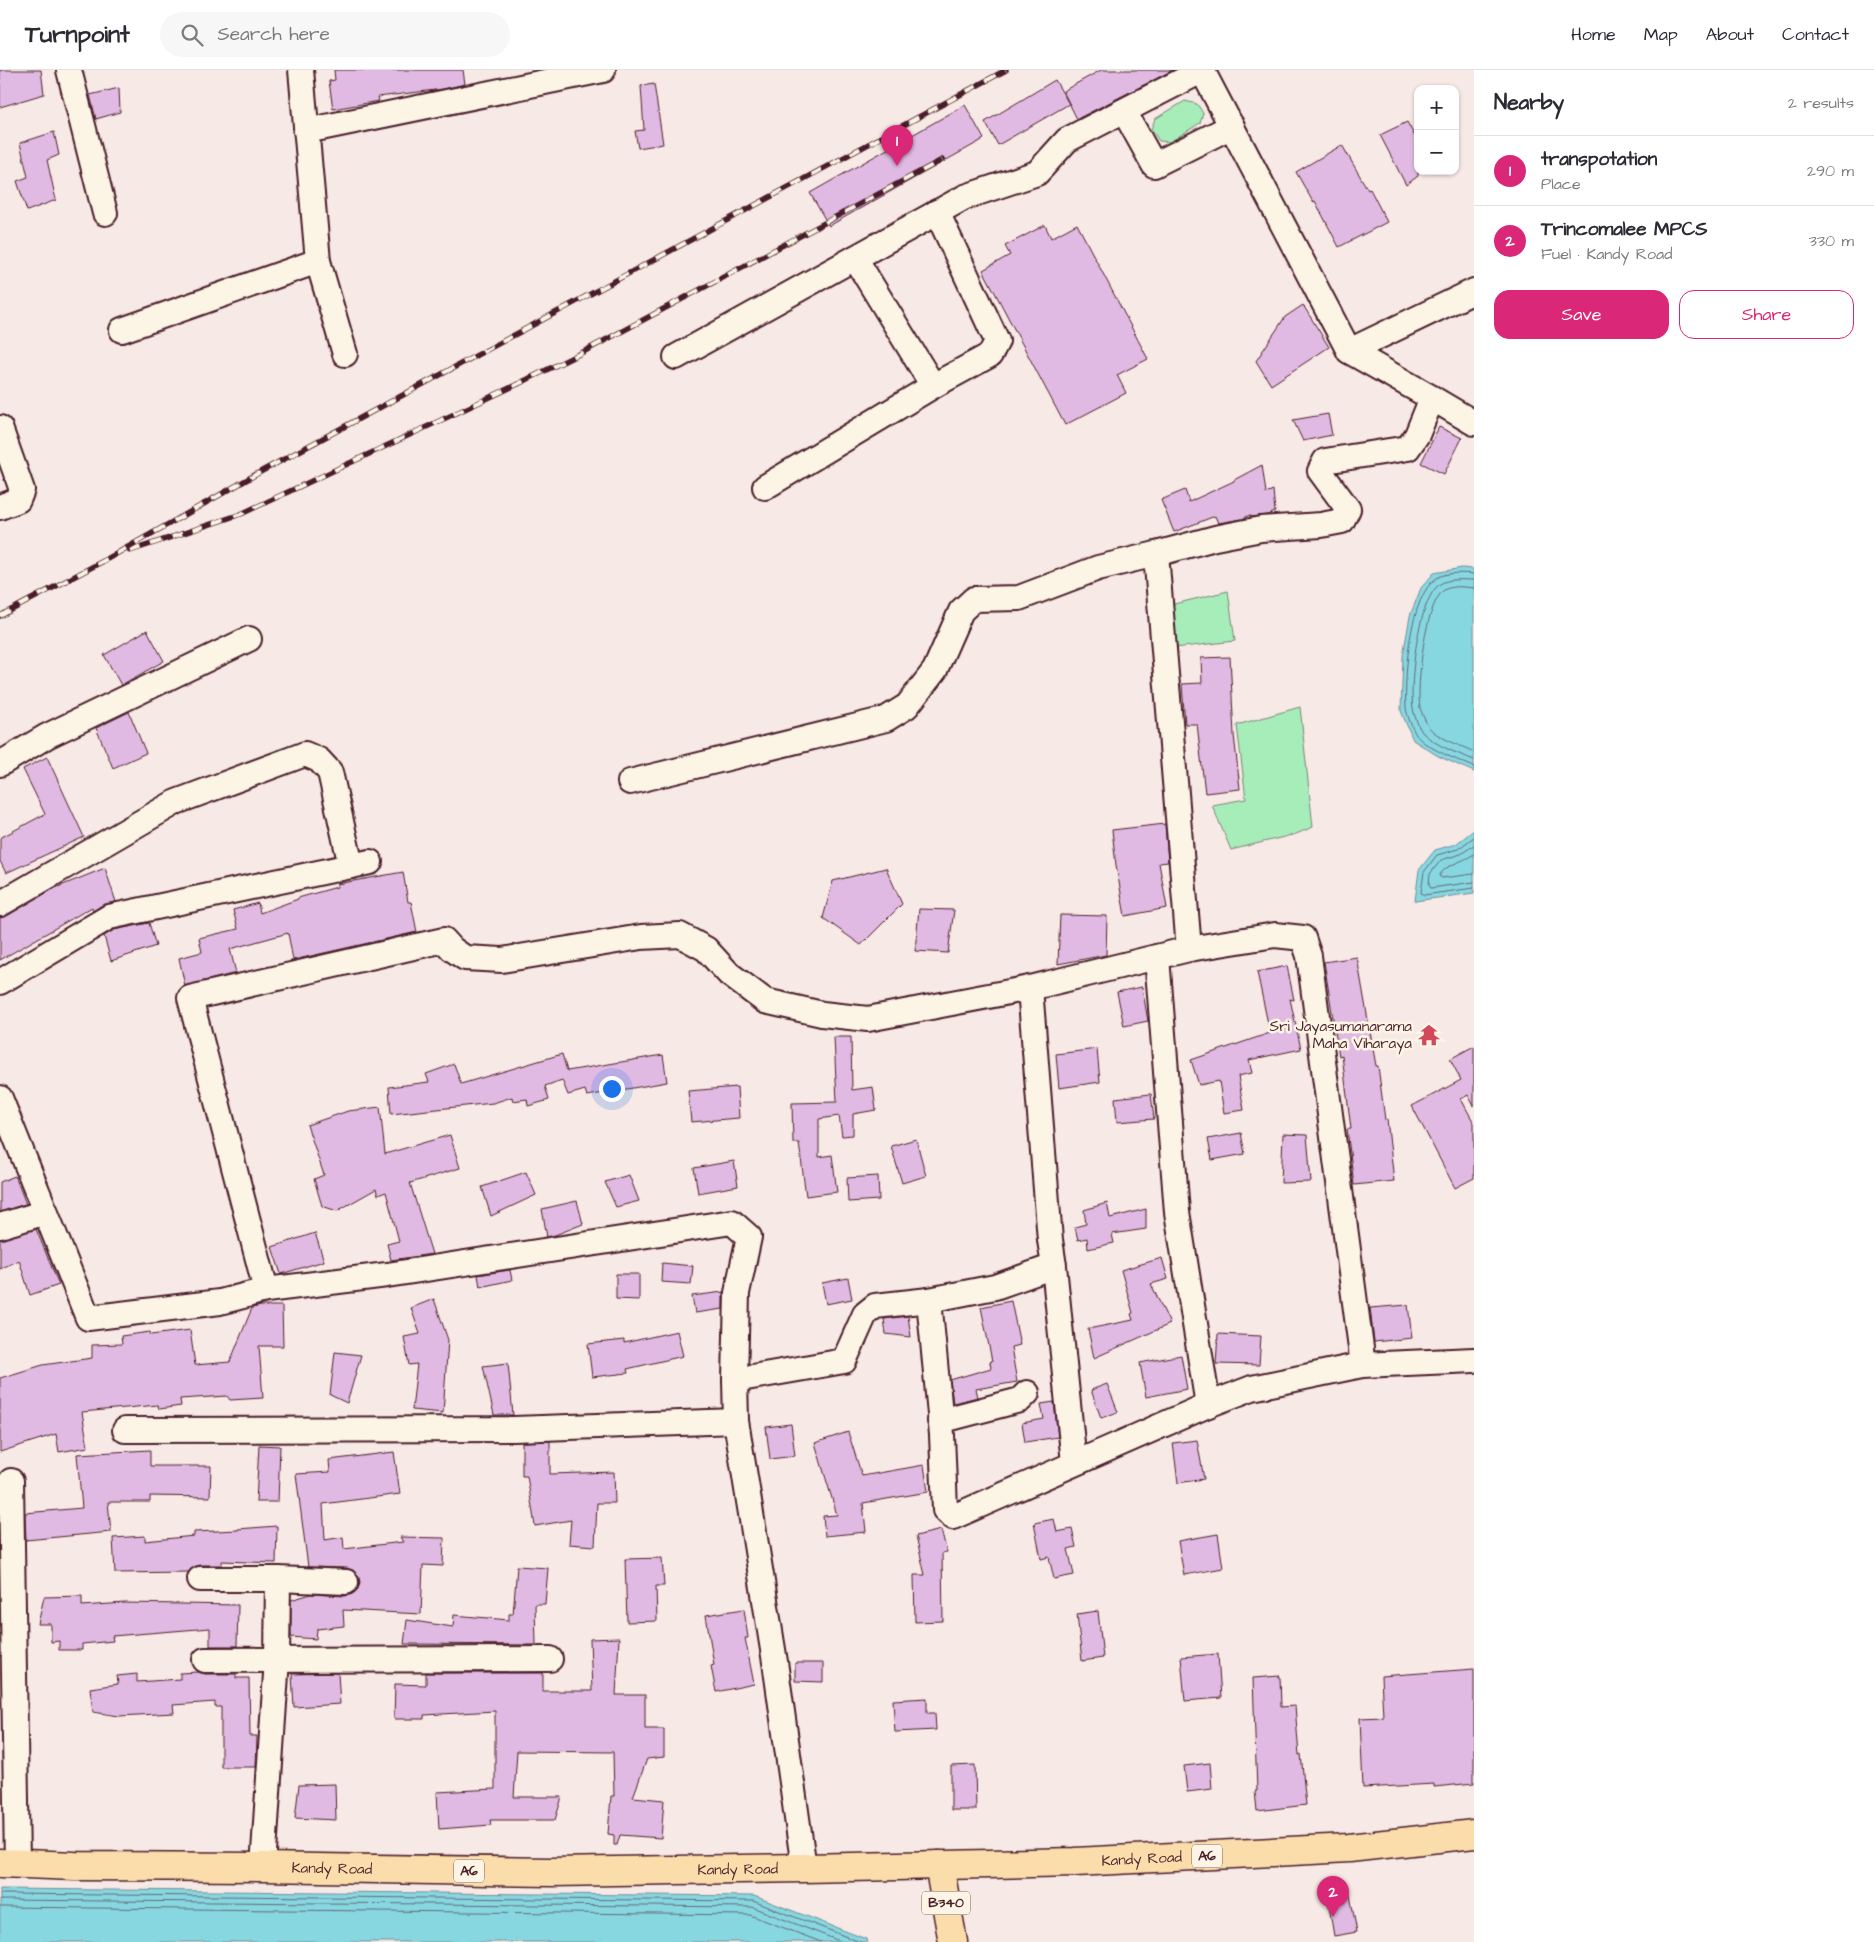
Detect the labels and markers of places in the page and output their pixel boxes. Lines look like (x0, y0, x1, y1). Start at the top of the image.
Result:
pin: 1 (881, 125, 913, 166)
place label: Sri Jayasumanarama Maha Viharaya (1270, 1016, 1412, 1055)
temple icon: Sri Jayasumanarama Maha Viharaya (1416, 1022, 1442, 1048)
pin: 2 (1317, 1876, 1349, 1917)

